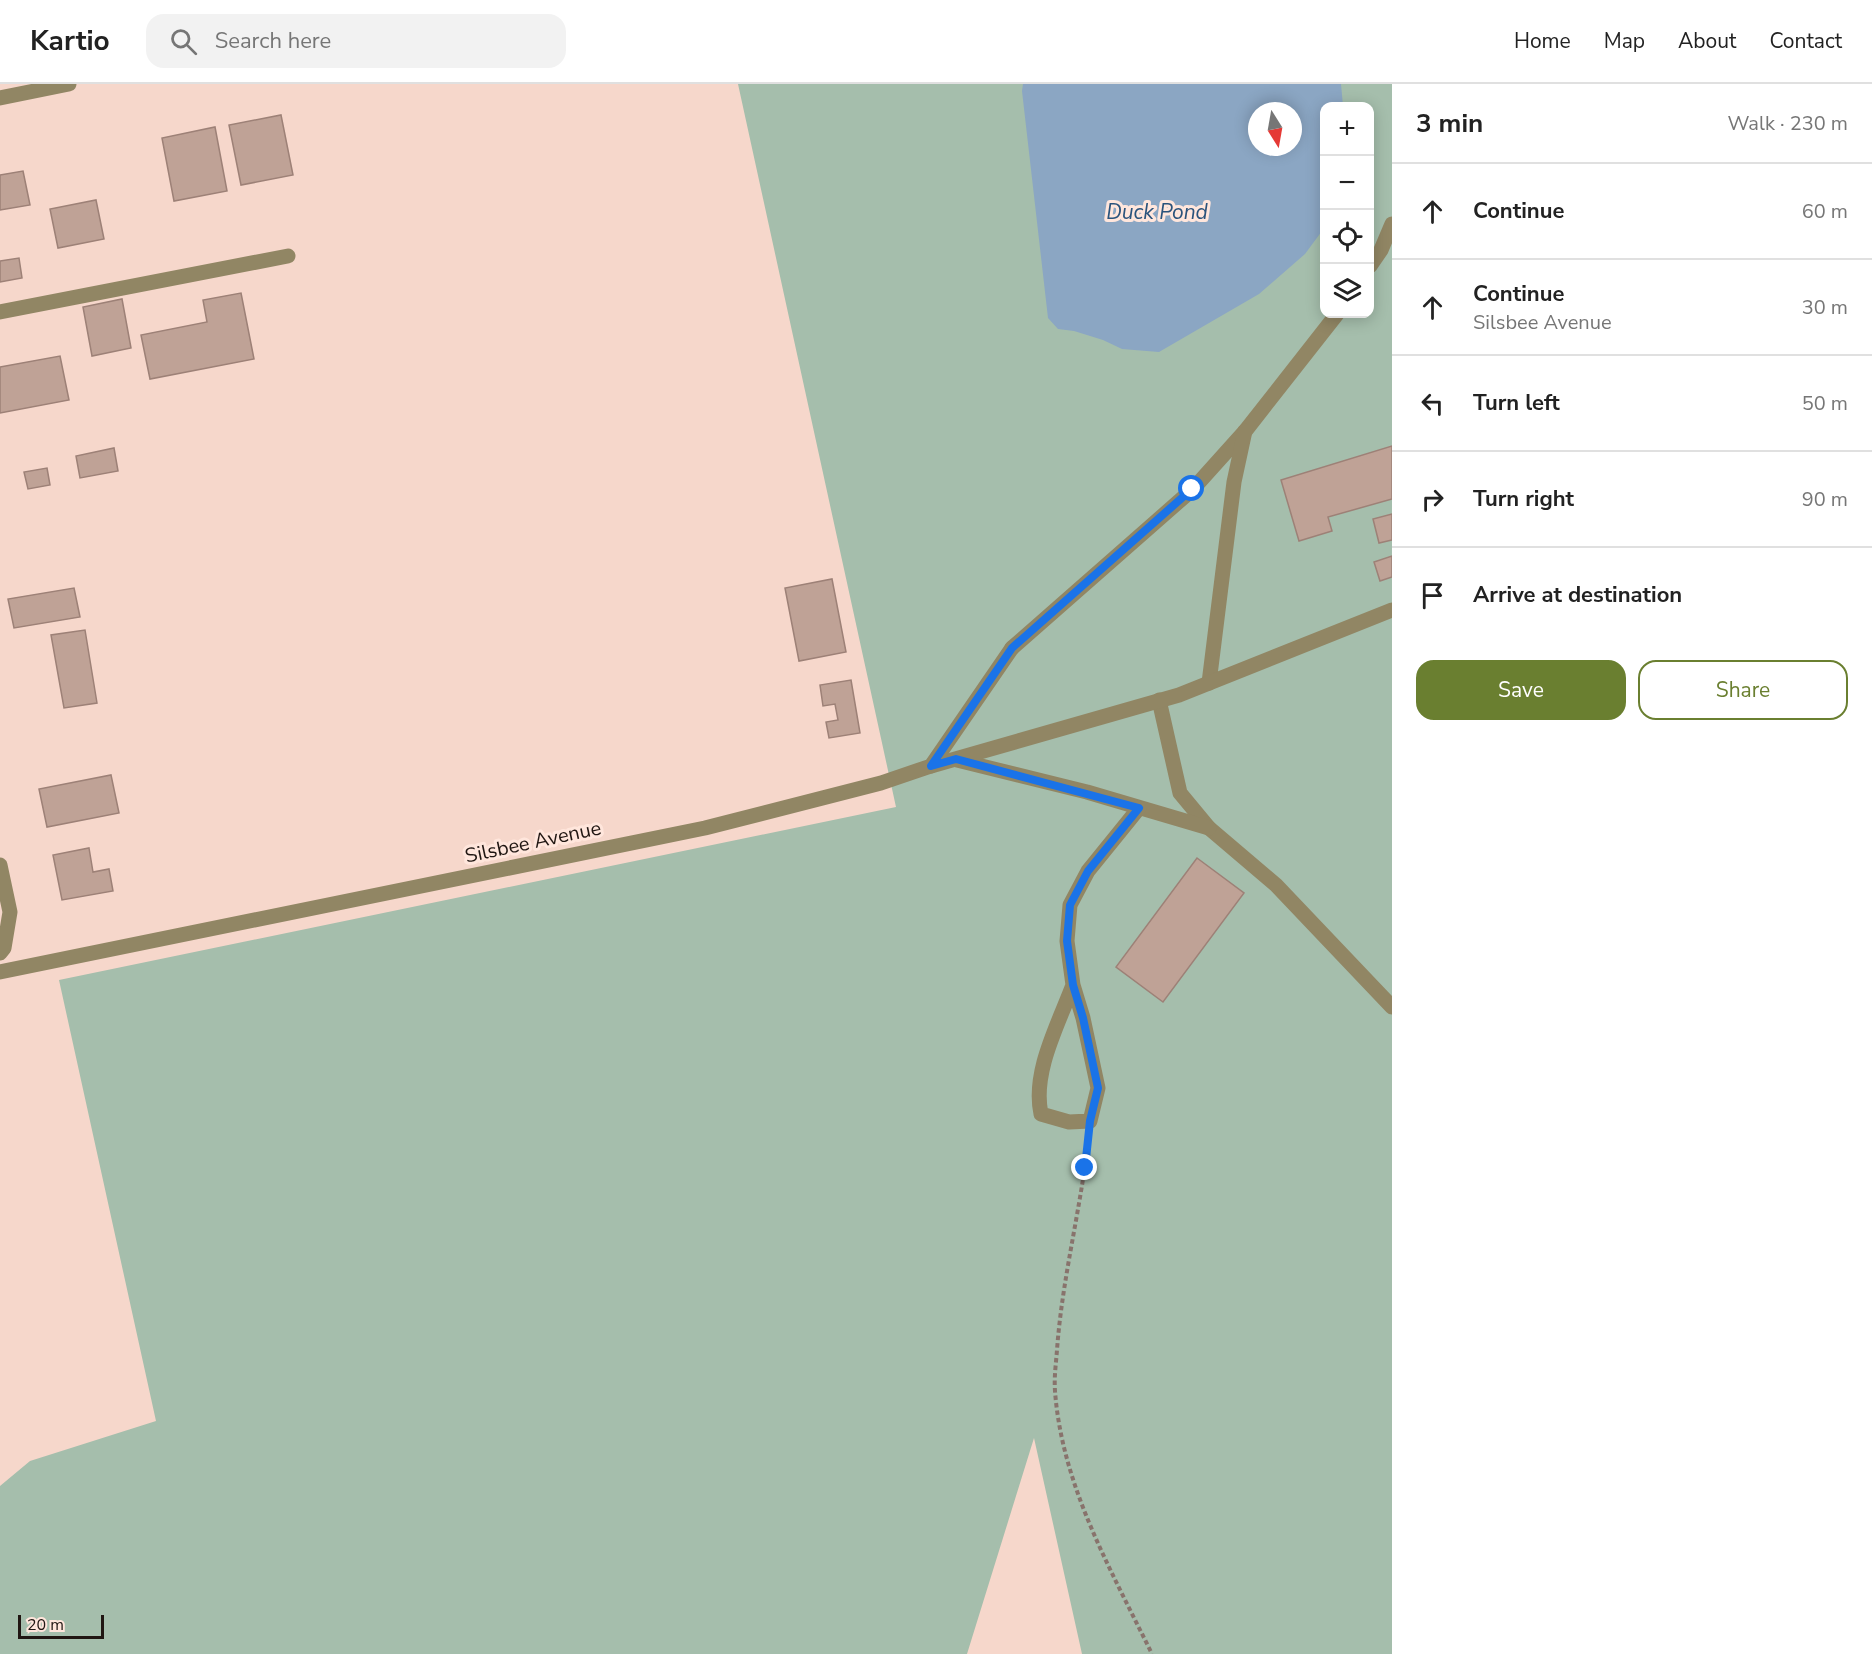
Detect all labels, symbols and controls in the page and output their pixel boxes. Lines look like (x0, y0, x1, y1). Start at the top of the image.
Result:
search box (146, 14, 566, 68)
text: Kartio (30, 22, 110, 60)
icon: search (167, 25, 200, 58)
text: Search here (215, 26, 331, 56)
text: Home (1514, 27, 1571, 55)
text: Map (1604, 27, 1645, 55)
text: About (1678, 27, 1736, 55)
text: Contact (1769, 27, 1842, 55)
north arrow (1248, 102, 1302, 156)
map controls (1320, 102, 1374, 318)
button: + (1320, 102, 1374, 156)
text: 3 min (1416, 106, 1483, 141)
text: Walk · 230 m (1728, 110, 1848, 137)
button: − (1320, 156, 1374, 210)
icon: ahead (1416, 195, 1449, 228)
text: Continue (1473, 196, 1564, 226)
water label: Duck Pond (1106, 198, 1209, 226)
text: 60 m (1802, 198, 1848, 225)
button: locate (1320, 210, 1374, 264)
button: layers (1320, 264, 1374, 318)
text: Continue (1473, 279, 1564, 309)
icon: ahead (1416, 291, 1449, 324)
text: 30 m (1802, 294, 1848, 321)
text: Silsbee Avenue (1473, 309, 1612, 336)
icon: left (1416, 387, 1449, 420)
text: Turn left (1473, 388, 1560, 418)
text: 50 m (1802, 390, 1848, 417)
route start (1178, 475, 1204, 501)
icon: right (1416, 483, 1449, 516)
text: Turn right (1473, 484, 1574, 514)
text: 90 m (1802, 486, 1848, 513)
icon: arrive (1416, 579, 1449, 612)
text: Arrive at destination (1473, 580, 1682, 610)
button: Save (1416, 660, 1626, 720)
button: Share (1638, 660, 1848, 720)
street label: Silsbee Avenue (462, 814, 604, 870)
route end (1071, 1154, 1097, 1180)
scale bar (18, 1612, 104, 1640)
text: 20 m (27, 1614, 64, 1636)

